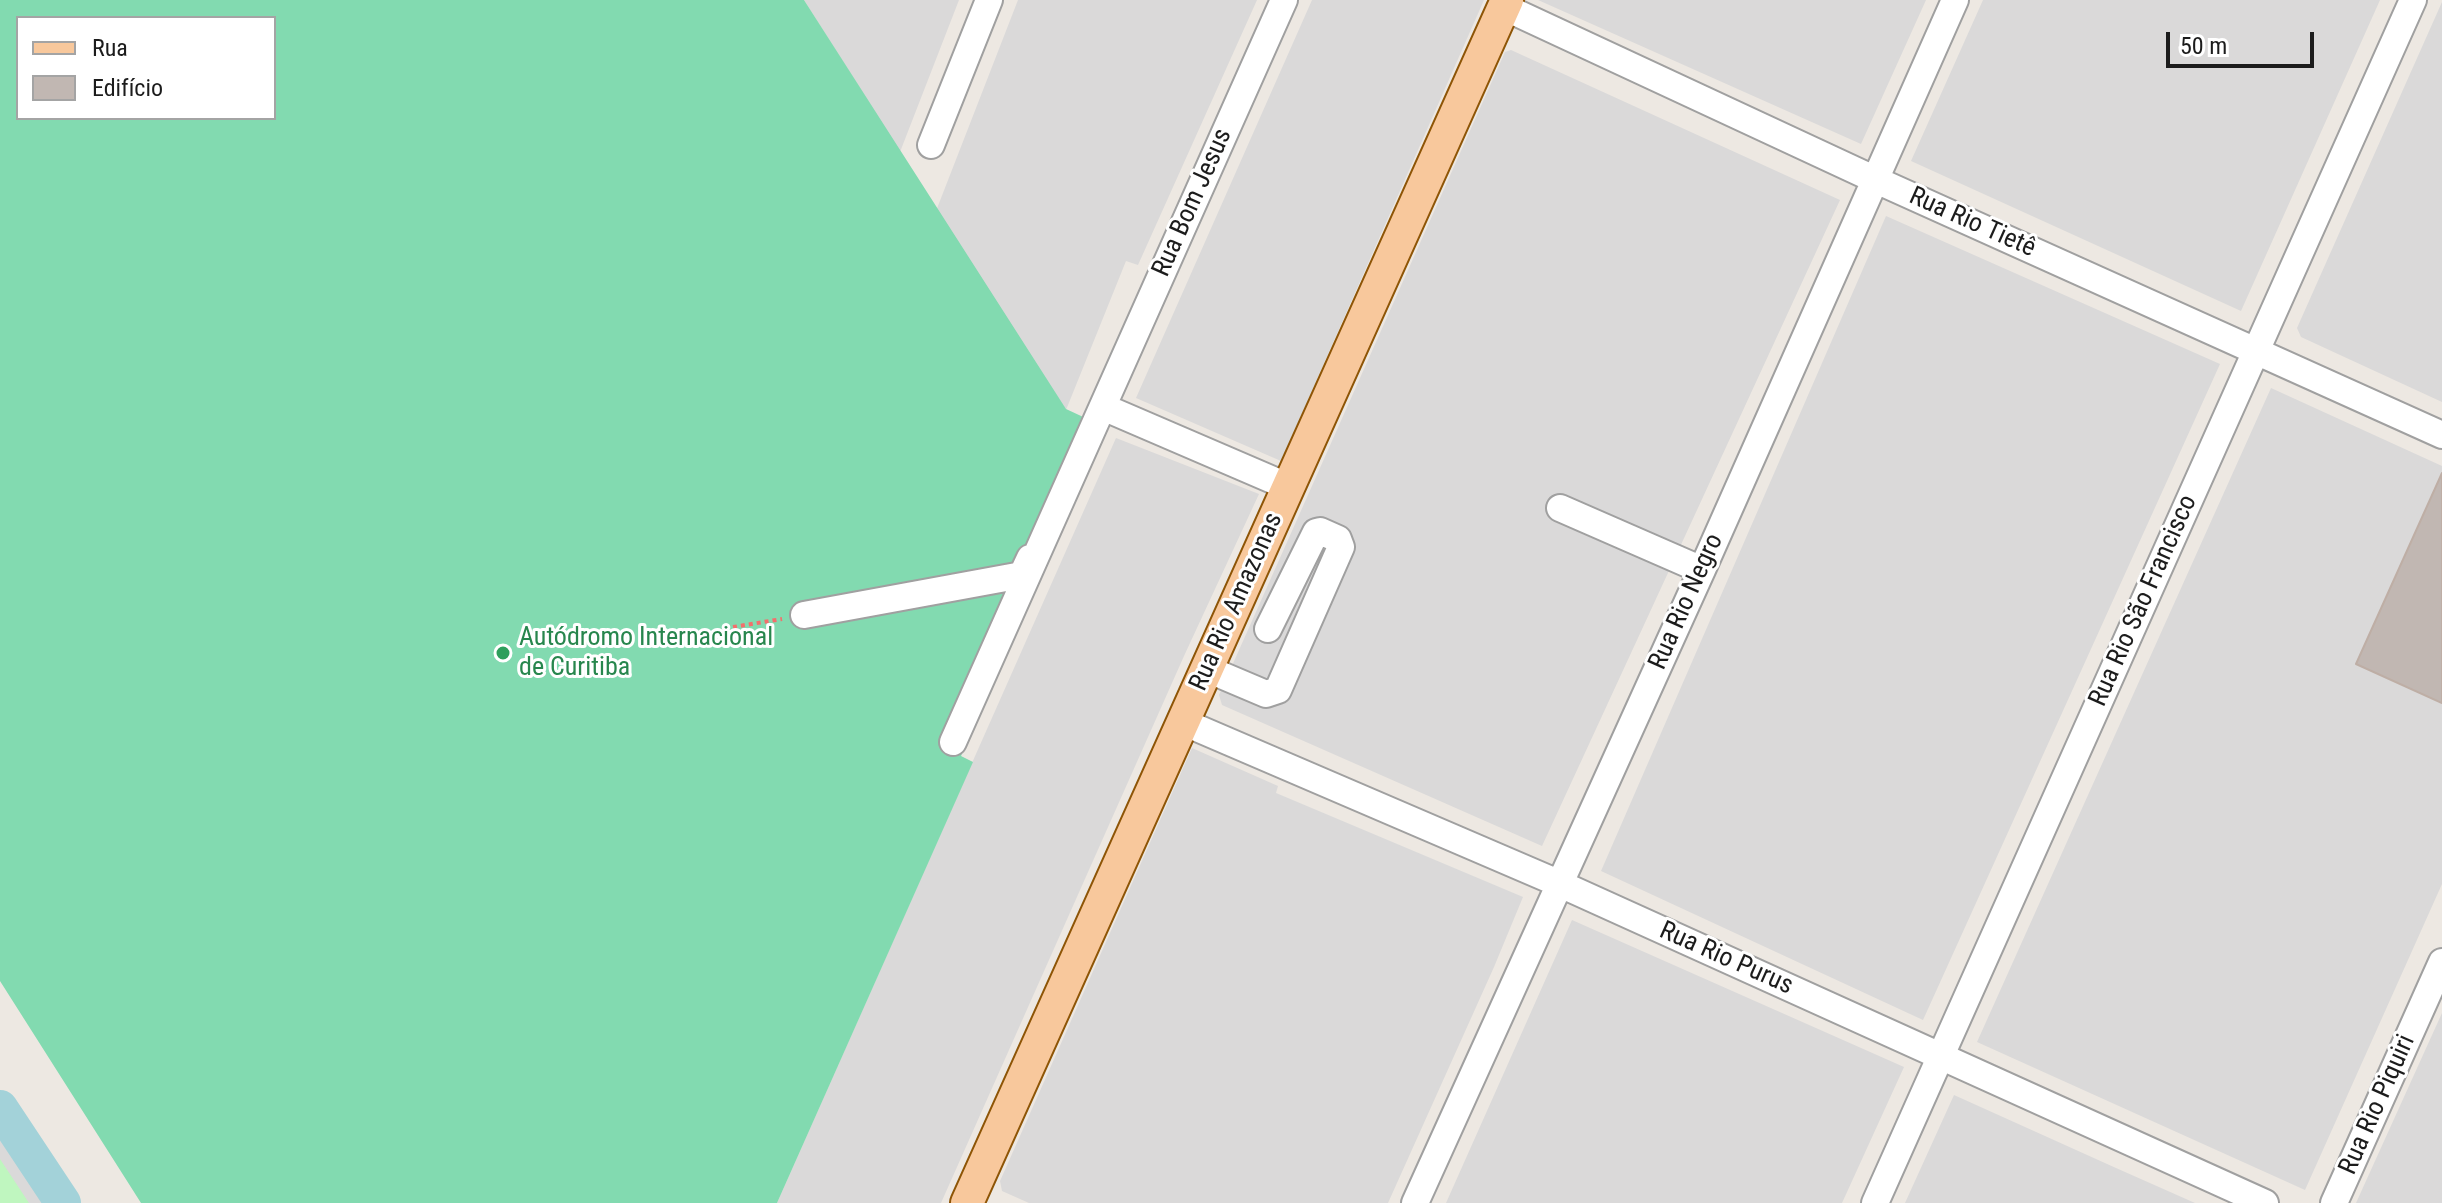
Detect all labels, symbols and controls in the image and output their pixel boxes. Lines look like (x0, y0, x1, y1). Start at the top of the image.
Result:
legend (16, 16, 276, 120)
scale bar (2170, 16, 2318, 66)
text: 50 m (2180, 32, 2227, 60)
text: Rua (92, 34, 128, 62)
text: Edifício (92, 74, 163, 102)
street label: Rua Bom Jesus (1146, 124, 1240, 282)
street label: Rua Rio Tietê (1904, 181, 2040, 265)
street label: Rua Rio São Francisco (2083, 490, 2205, 712)
street label: Rua Rio Amazonas (1184, 508, 1290, 696)
street label: Rua Rio Negro (1643, 529, 1731, 675)
place label: Autódromo Internacional de Curitiba (519, 622, 773, 684)
marker: Autódromo Internacional de Curitiba (494, 644, 512, 662)
street label: Rua Rio Purus (1654, 916, 1798, 1002)
street label: Rua Rio Piquiri (2333, 1030, 2423, 1180)

